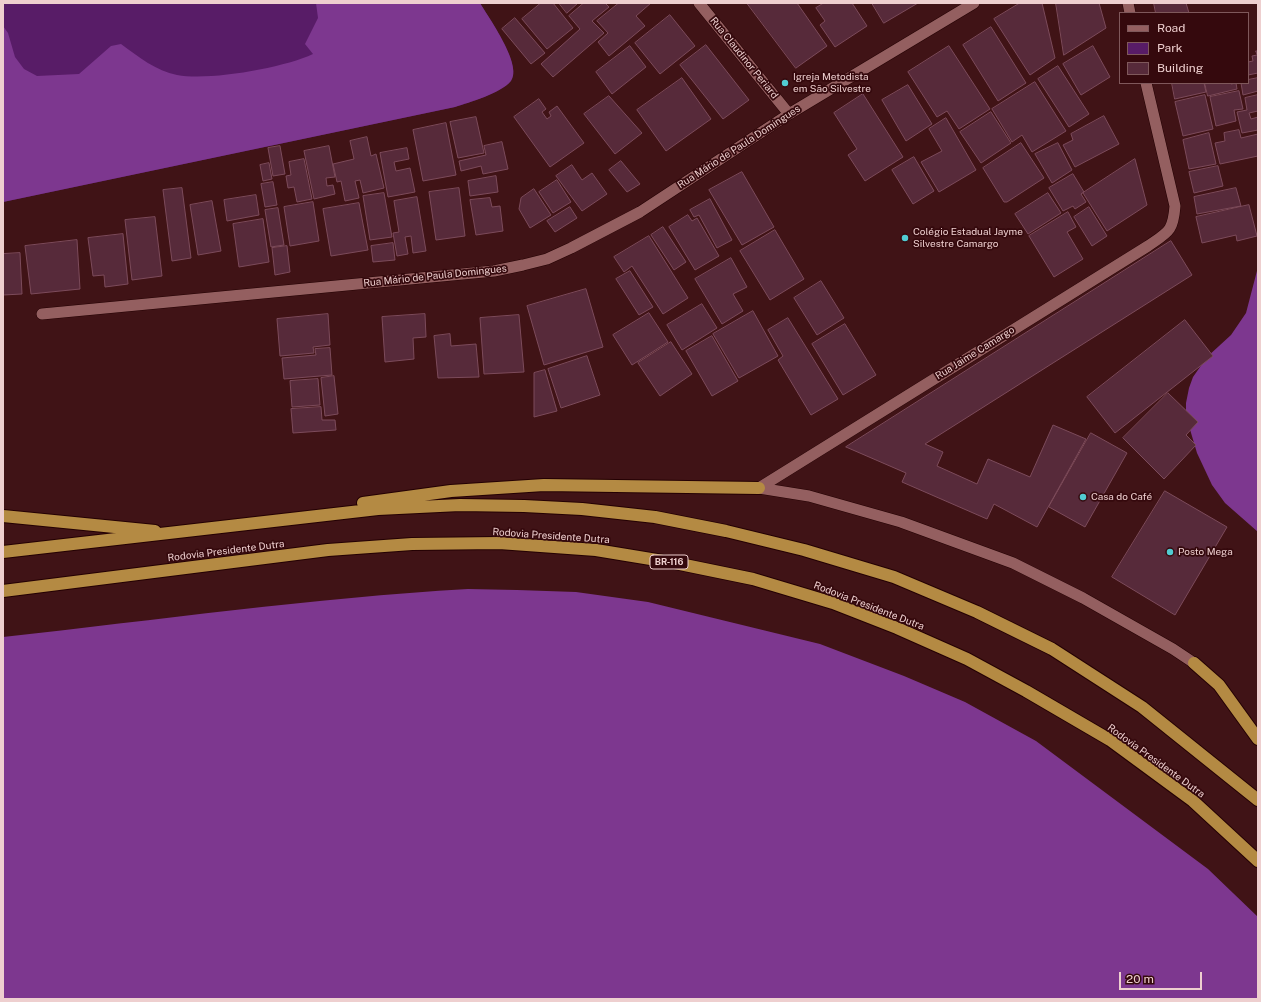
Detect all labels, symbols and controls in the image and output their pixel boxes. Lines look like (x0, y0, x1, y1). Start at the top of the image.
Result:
legend (1119, 12, 1249, 84)
street label: Rua Claudinor Periard (707, 15, 781, 101)
text: Road (1157, 21, 1185, 35)
text: Park (1157, 41, 1183, 55)
text: Building (1157, 61, 1203, 75)
place label: Igreja Metodista em São Silvestre (793, 71, 871, 94)
marker: Igreja Metodista em São Silvestre (780, 78, 790, 88)
street label: Rua Mário de Paula Domingues (675, 103, 803, 191)
place label: Colégio Estadual Jayme Silvestre Camargo (913, 226, 1023, 250)
marker: Colégio Estadual Jayme Silvestre Camargo (900, 233, 910, 243)
street label: Rua Mário de Paula Domingues (363, 263, 507, 289)
street label: Rua Jaime Camargo (933, 324, 1017, 382)
place label: Casa do Café (1091, 491, 1152, 503)
marker: Casa do Café (1078, 492, 1088, 502)
street label: Rodovia Presidente Dutra (492, 526, 610, 546)
street label: Rodovia Presidente Dutra (167, 538, 285, 564)
place label: Posto Mega (1178, 546, 1233, 558)
marker: Posto Mega (1165, 547, 1175, 557)
road number: BR-116 (650, 555, 688, 569)
street label: Rodovia Presidente Dutra (812, 579, 926, 633)
street label: Rodovia Presidente Dutra (1105, 722, 1207, 800)
scale bar (1121, 964, 1204, 990)
text: 20 m (1126, 972, 1154, 986)

